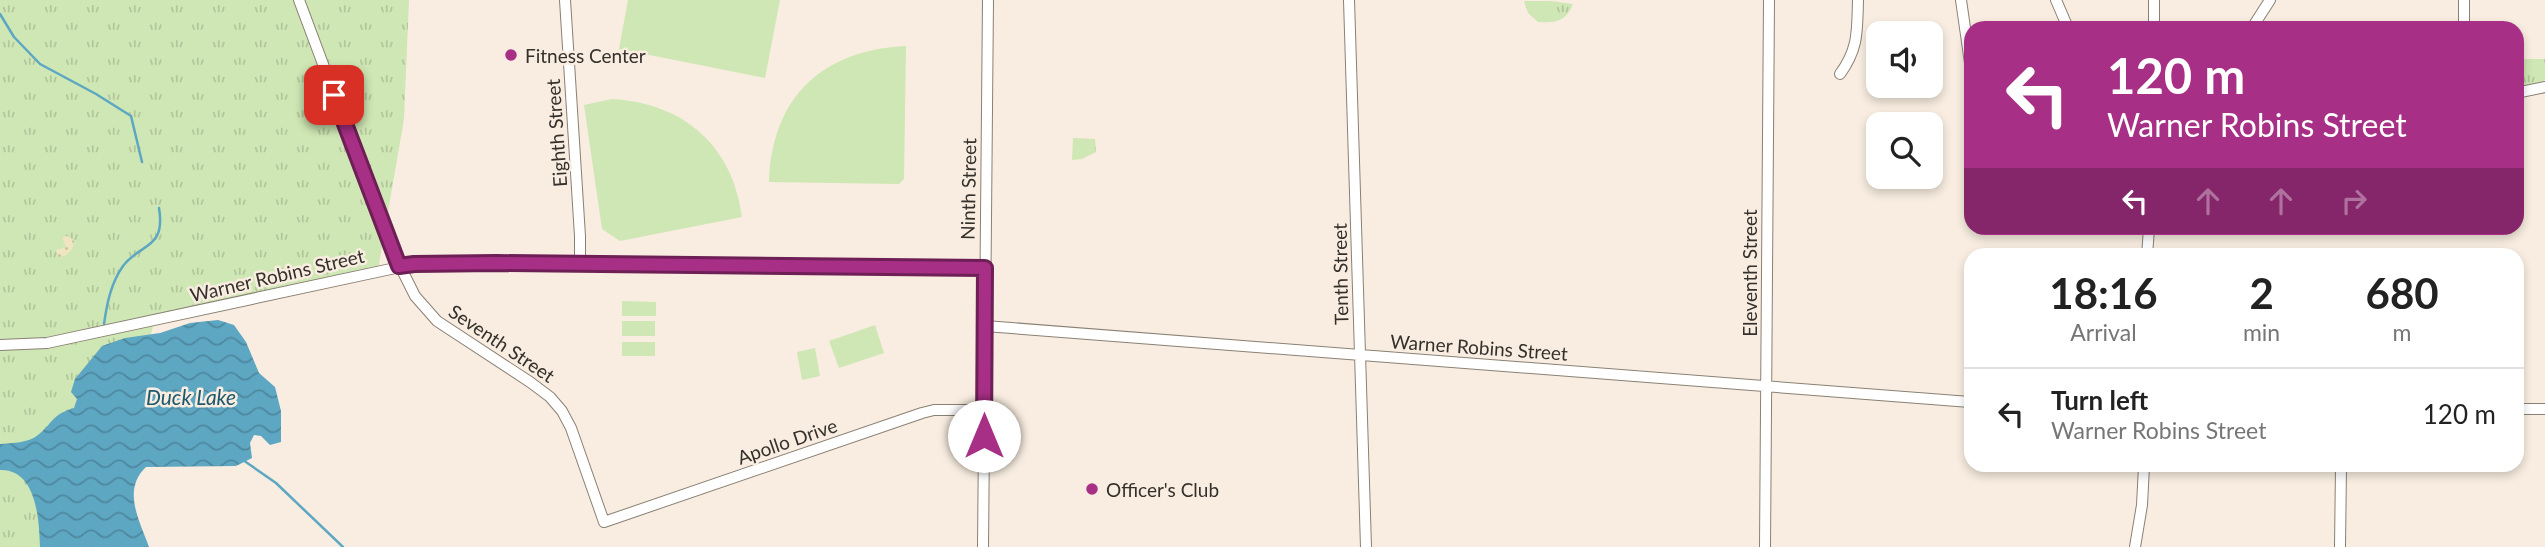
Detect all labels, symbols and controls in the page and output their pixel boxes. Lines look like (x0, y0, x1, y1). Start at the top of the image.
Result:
map controls (1866, 21, 1943, 189)
button: sound (1866, 21, 1943, 98)
place label: Fitness Center (525, 44, 646, 67)
text: 120 m (2107, 46, 2245, 104)
marker: Fitness Center (503, 47, 519, 63)
icon: left (1992, 49, 2083, 140)
pin (304, 65, 364, 125)
icon: arrive (315, 76, 353, 114)
street label: Eighth Street (541, 78, 571, 188)
text: Warner Robins Street (2107, 105, 2407, 144)
button: search (1866, 112, 1943, 189)
street label: Ninth Street (956, 138, 980, 240)
icon: left (2116, 182, 2154, 220)
icon: ahead (2189, 182, 2227, 220)
icon: ahead (2262, 182, 2300, 220)
icon: right (2335, 182, 2373, 220)
street label: Eleventh Street (1738, 209, 1761, 337)
street label: Tenth Street (1328, 223, 1352, 325)
street label: Warner Robins Street (188, 244, 366, 306)
text: 18:16 (2049, 268, 2158, 318)
text: 2 (2249, 268, 2274, 318)
text: 680 (2366, 268, 2439, 318)
street label: Seventh Street (445, 299, 559, 387)
text: Arrival (2070, 318, 2137, 346)
text: min (2243, 318, 2280, 346)
text: m (2393, 318, 2412, 346)
street label: Warner Robins Street (1389, 329, 1569, 365)
water label: Duck Lake (146, 384, 236, 409)
text: Turn left (2051, 384, 2148, 416)
icon: left (1992, 395, 2030, 433)
text: 120 m (2423, 398, 2496, 430)
position arrow (947, 399, 1021, 473)
street label: Apollo Drive (734, 413, 840, 469)
text: Warner Robins Street (2051, 416, 2266, 444)
place label: Officer's Club (1106, 478, 1219, 501)
marker: Officer's Club (1084, 481, 1100, 497)

